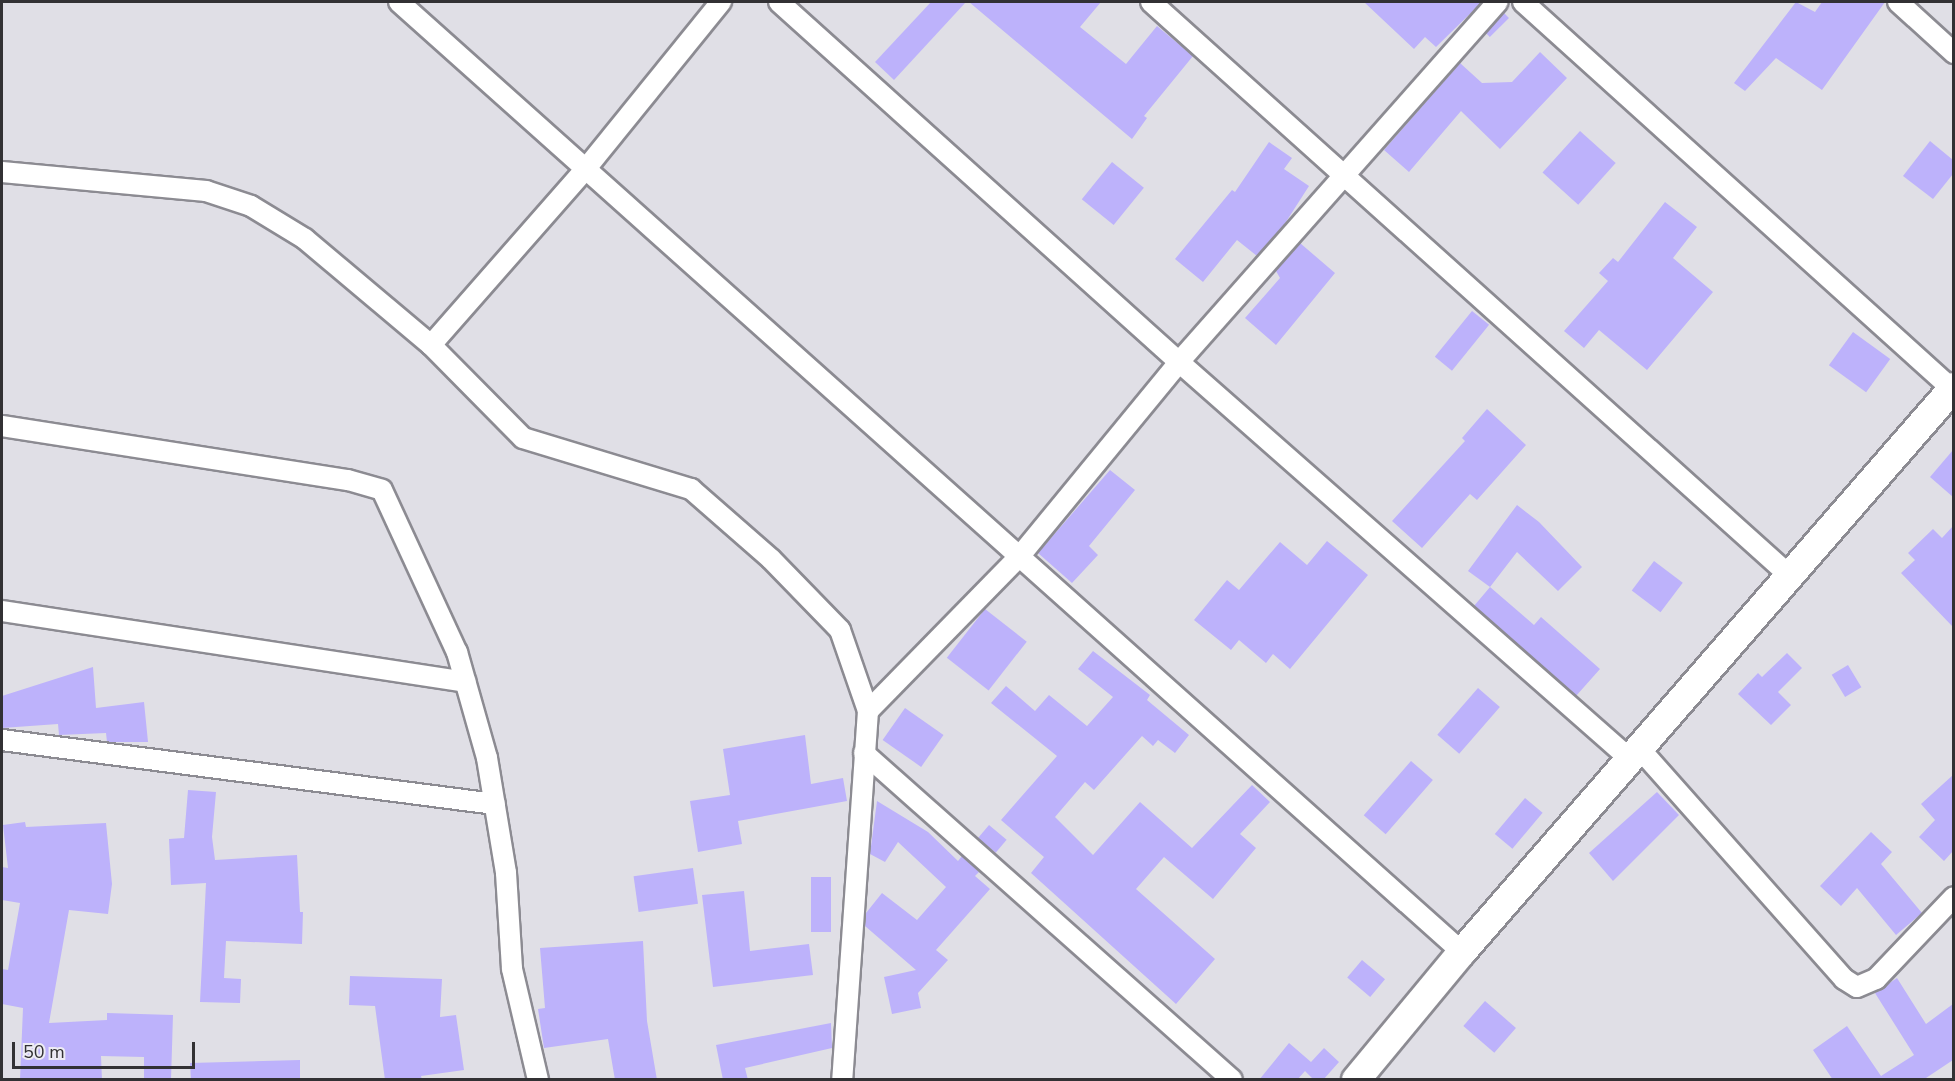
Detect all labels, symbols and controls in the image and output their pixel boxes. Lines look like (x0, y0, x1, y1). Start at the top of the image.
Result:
scale bar (15, 1030, 198, 1068)
text: 50 m (23, 1040, 65, 1064)

